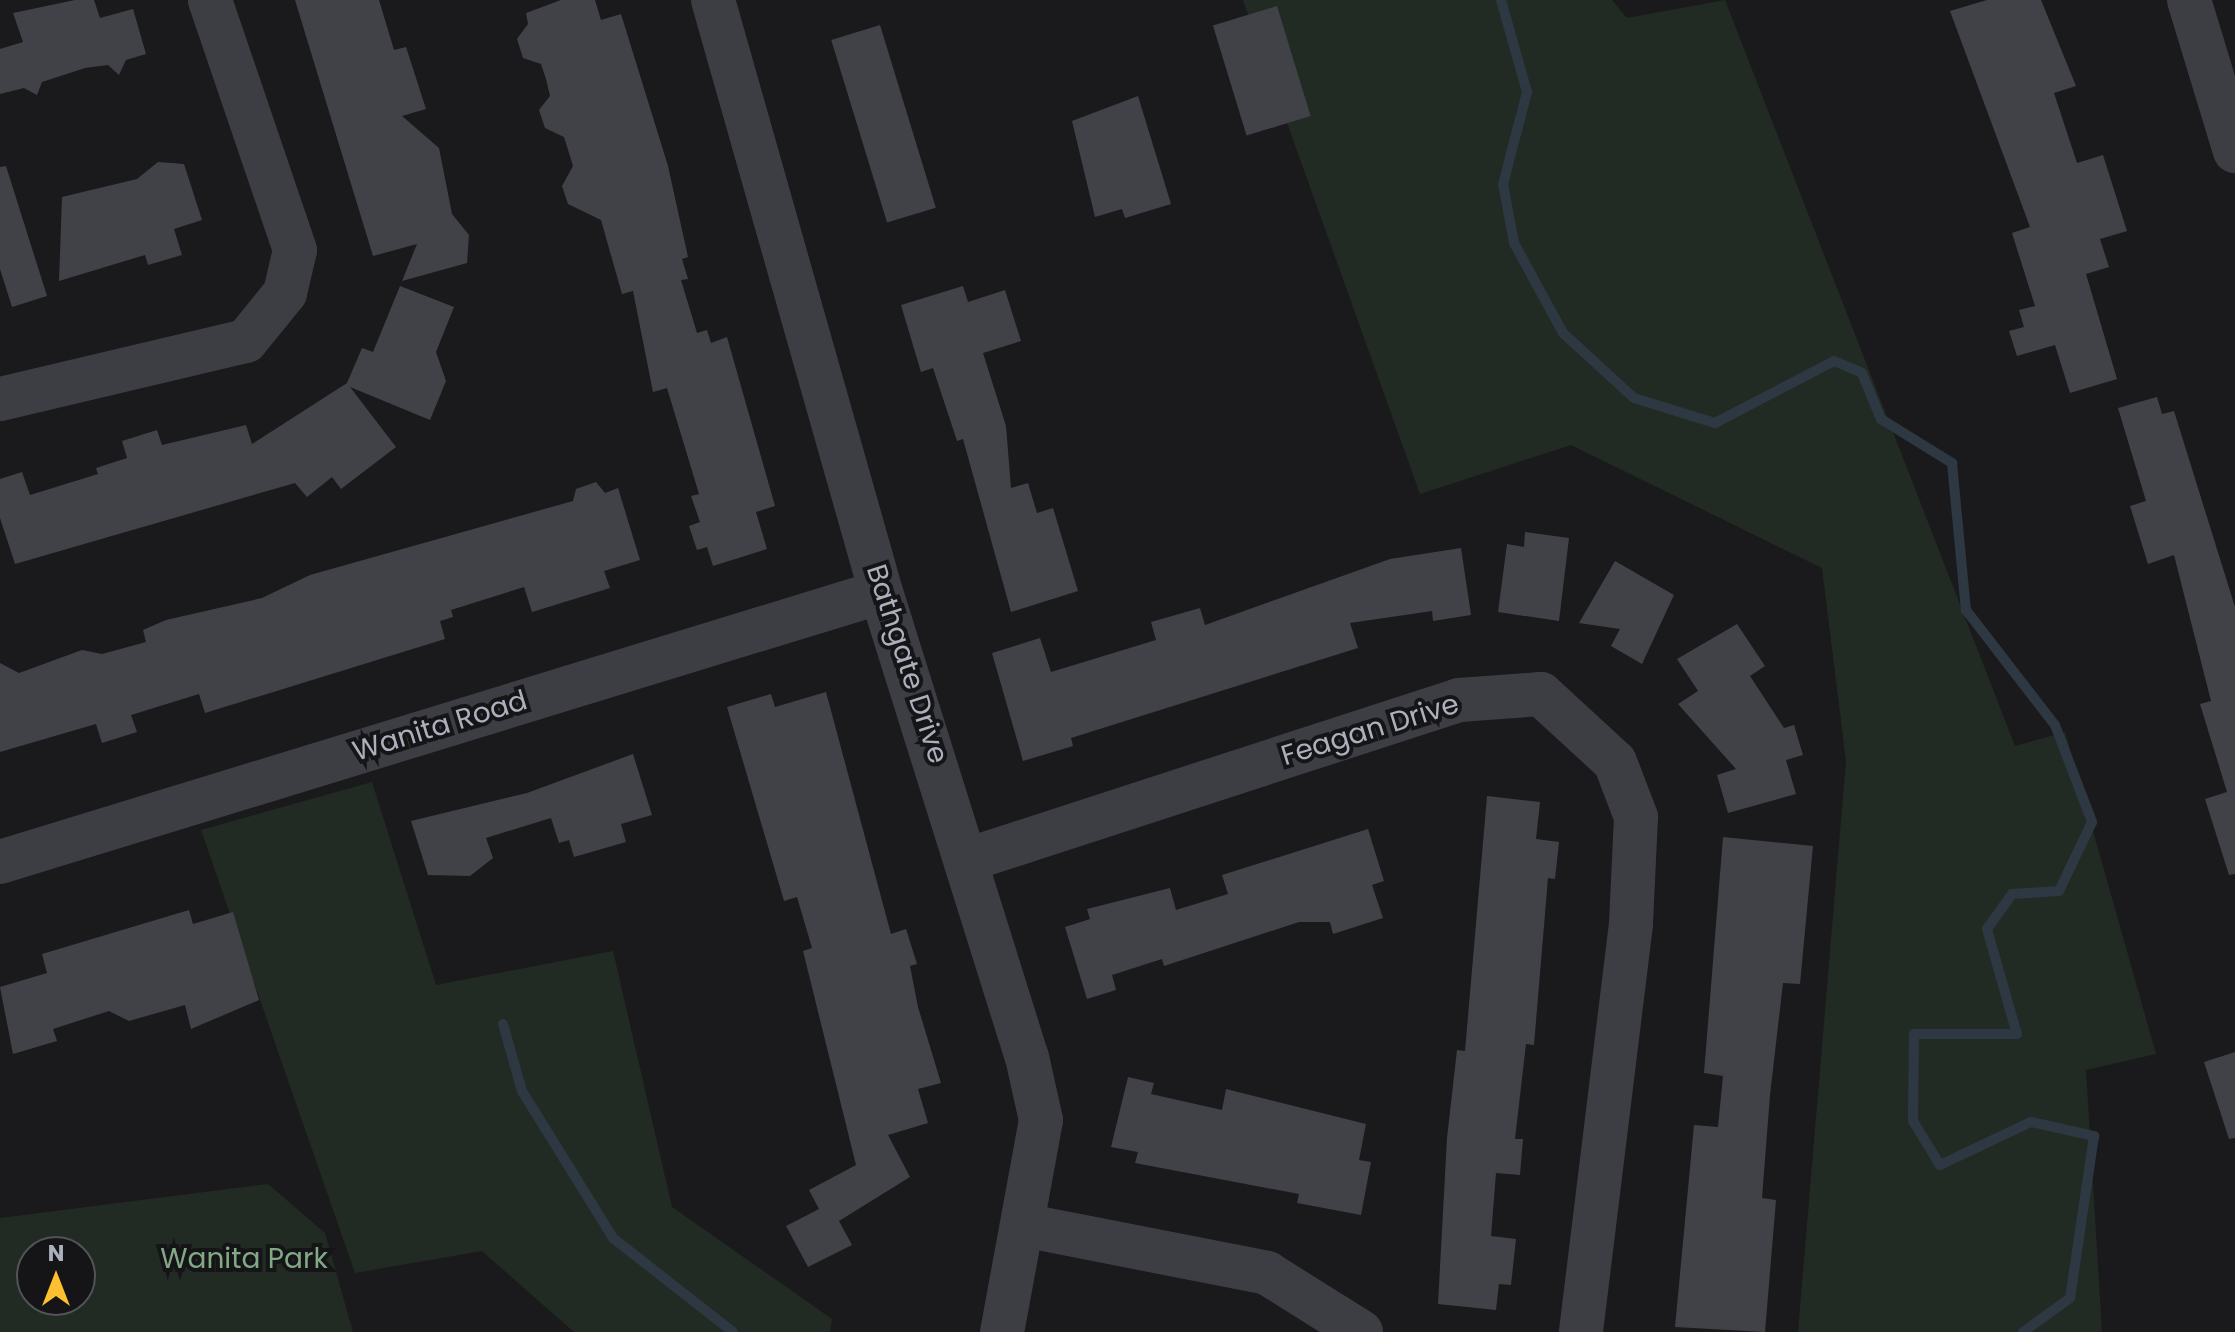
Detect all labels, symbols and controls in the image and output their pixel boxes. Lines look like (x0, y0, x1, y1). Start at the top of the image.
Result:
street label: Bathgate Drive (859, 560, 955, 768)
street label: Wanita Road (349, 684, 531, 768)
street label: Feagan Drive (1277, 687, 1463, 773)
north arrow (16, 1236, 96, 1316)
text: N (48, 1238, 64, 1269)
park label: Wanita Park (160, 1242, 328, 1276)

